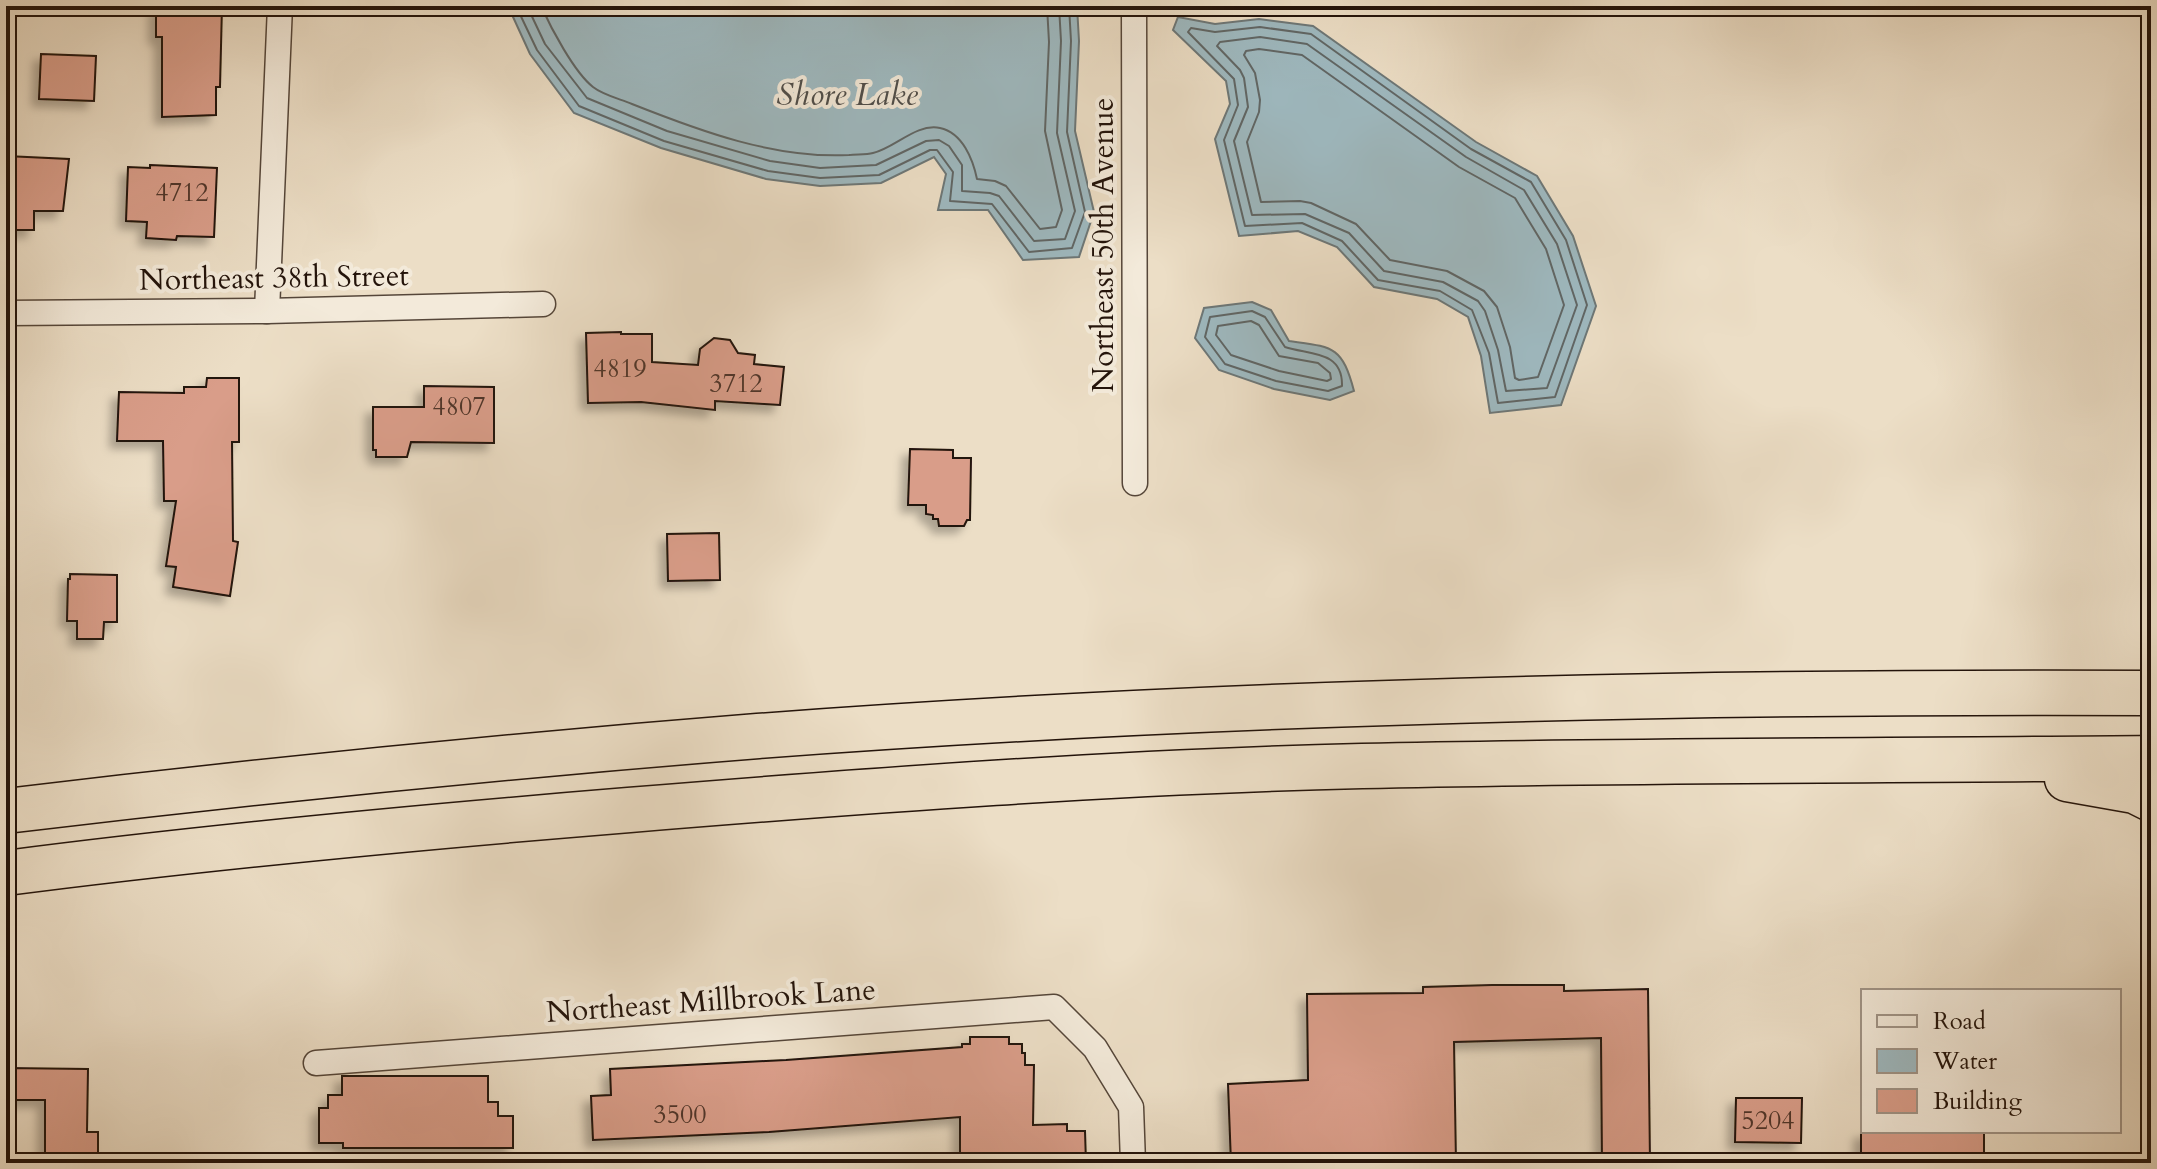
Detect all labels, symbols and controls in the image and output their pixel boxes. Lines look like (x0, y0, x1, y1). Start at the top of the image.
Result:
water label: Shore Lake (776, 73, 918, 117)
street label: Northeast 50th Avenue (1083, 98, 1124, 392)
house number: 4712 (155, 175, 209, 210)
street label: Northeast 38th Street (139, 255, 410, 301)
house number: 4819 (593, 351, 647, 386)
house number: 3712 (709, 366, 763, 401)
house number: 4807 (432, 389, 486, 424)
street label: Northeast Millbrook Lane (545, 969, 877, 1033)
legend (1861, 989, 2121, 1133)
text: Road (1933, 1005, 1986, 1038)
text: Water (1932, 1045, 1997, 1078)
text: Building (1933, 1085, 2023, 1118)
house number: 3500 (653, 1097, 707, 1132)
house number: 5204 (1741, 1103, 1795, 1138)

